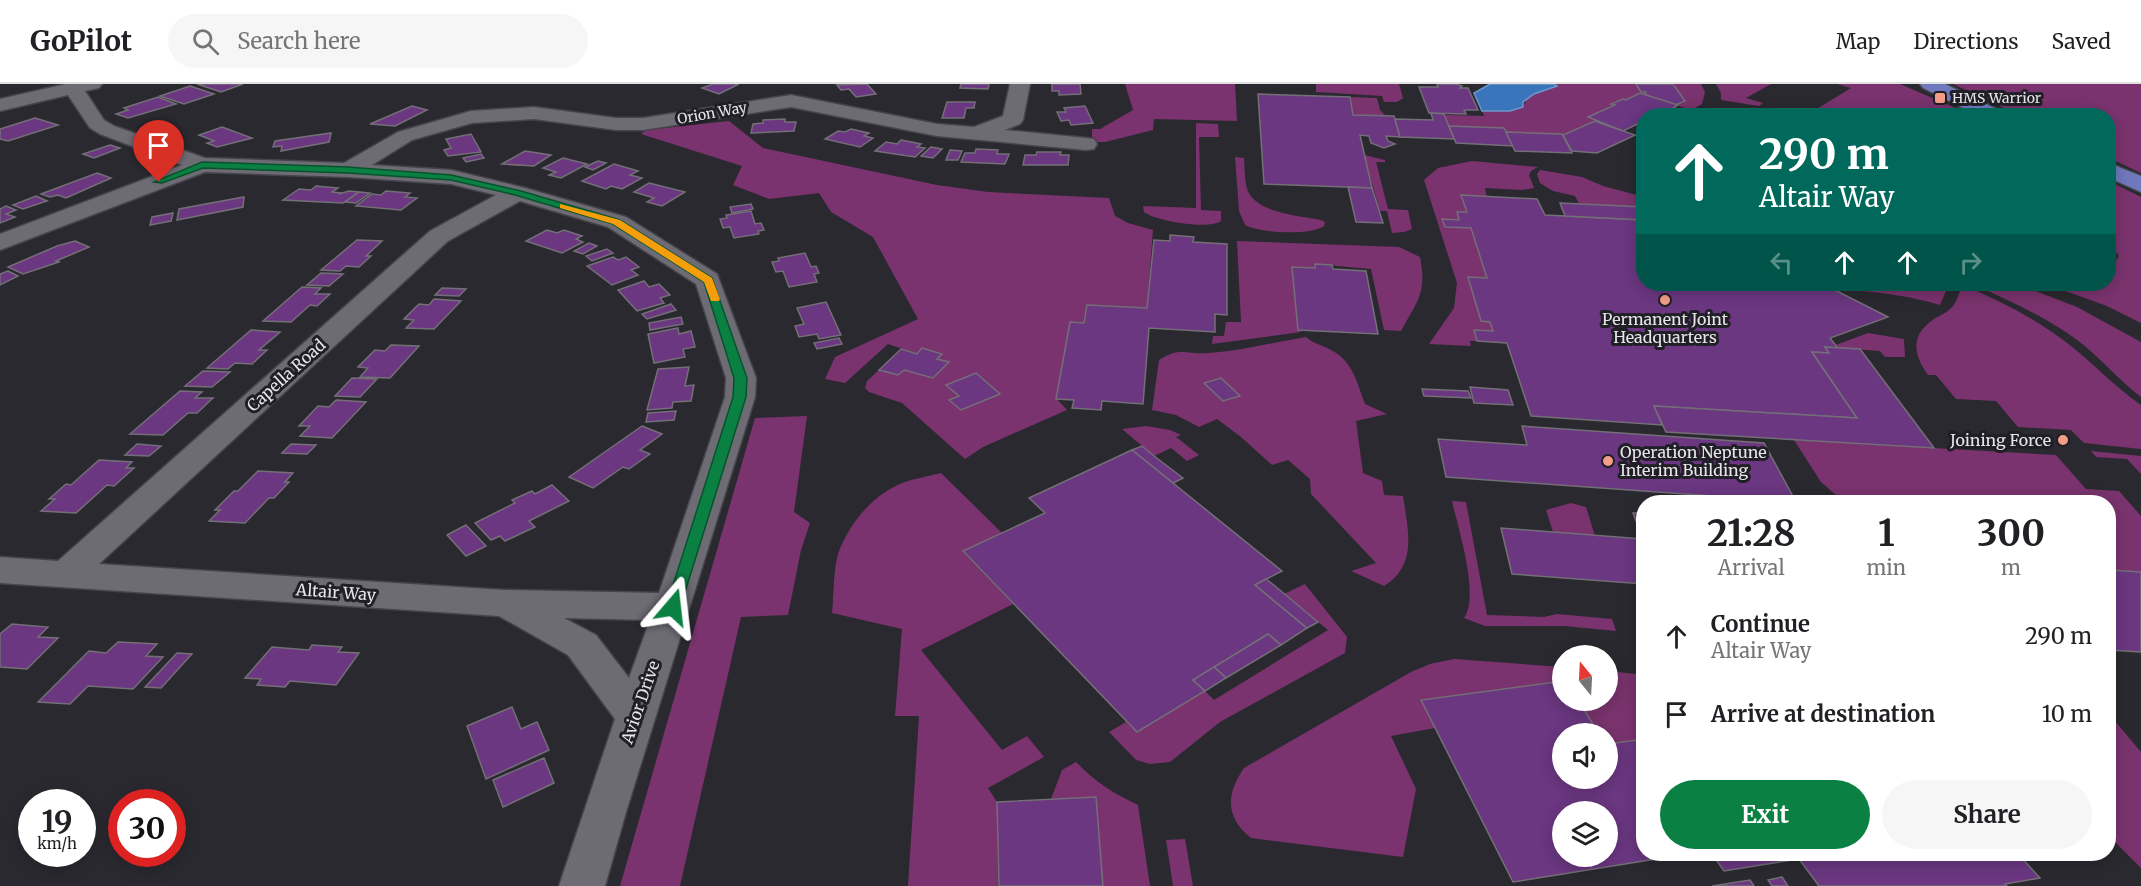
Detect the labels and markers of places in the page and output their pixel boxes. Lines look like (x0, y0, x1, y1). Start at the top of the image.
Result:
place label: HMS Warrior (1952, 89, 2041, 107)
marker: HMS Warrior (1933, 91, 1947, 105)
pin (133, 120, 184, 182)
marker: Permanent Joint Headquarters (1658, 293, 1672, 307)
place label: Permanent Joint Headquarters (1602, 309, 1729, 347)
place label: Joining Force (1949, 430, 2051, 450)
marker: Joining Force (2056, 433, 2070, 447)
place label: Operation Neptune Interim Building (1620, 442, 1767, 480)
marker: Operation Neptune Interim Building (1601, 454, 1615, 468)

